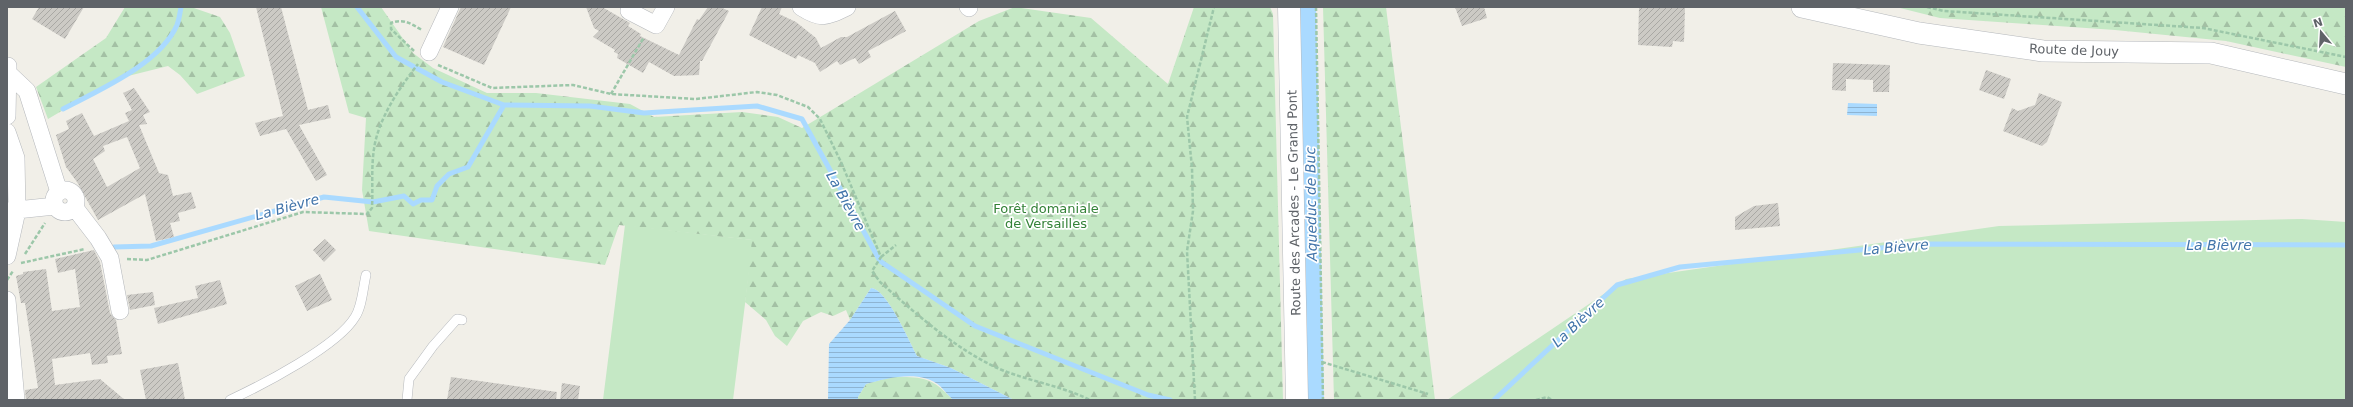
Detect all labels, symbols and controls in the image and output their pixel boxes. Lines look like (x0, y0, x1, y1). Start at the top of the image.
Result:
north arrow (2301, 12, 2341, 52)
text: N (2312, 15, 2324, 31)
street label: Route de Jouy (2029, 41, 2120, 59)
street label: Route des Arcades - Le Grand Pont (1285, 90, 1303, 316)
water label: Aqueduc de Buc (1302, 147, 1320, 262)
water label: La Bièvre (823, 168, 869, 234)
water label: La Bièvre (253, 191, 321, 223)
park label: Forêt domaniale de Versailles (993, 201, 1099, 231)
water label: La Bièvre (1863, 236, 1929, 258)
water label: La Bièvre (2186, 237, 2252, 253)
water label: La Bièvre (1549, 294, 1607, 350)

